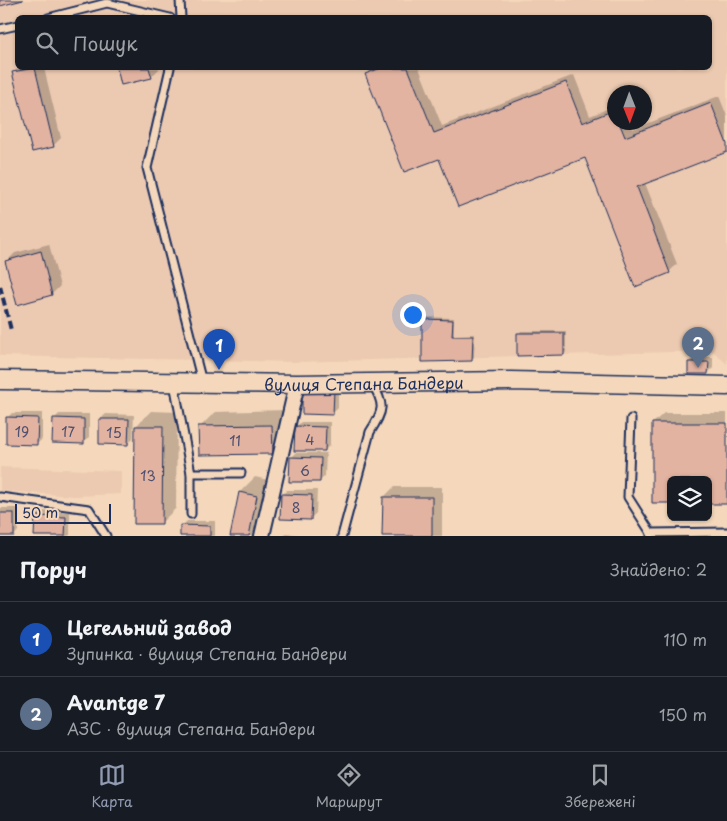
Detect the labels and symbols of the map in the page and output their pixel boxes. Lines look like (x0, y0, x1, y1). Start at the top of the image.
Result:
north arrow (607, 85, 652, 130)
your location (400, 302, 426, 328)
pin: 2 (682, 327, 714, 368)
pin: 1 (203, 329, 235, 370)
street label: вулиця Степана Бандери (264, 370, 464, 396)
house number: 19 (15, 421, 29, 442)
house number: 17 (61, 421, 75, 442)
house number: 15 (106, 422, 122, 443)
house number: 4 (305, 429, 315, 450)
house number: 11 (229, 430, 241, 451)
house number: 6 (300, 460, 310, 481)
house number: 13 (140, 465, 156, 486)
house number: 8 (292, 497, 300, 518)
scale bar (15, 501, 111, 524)

